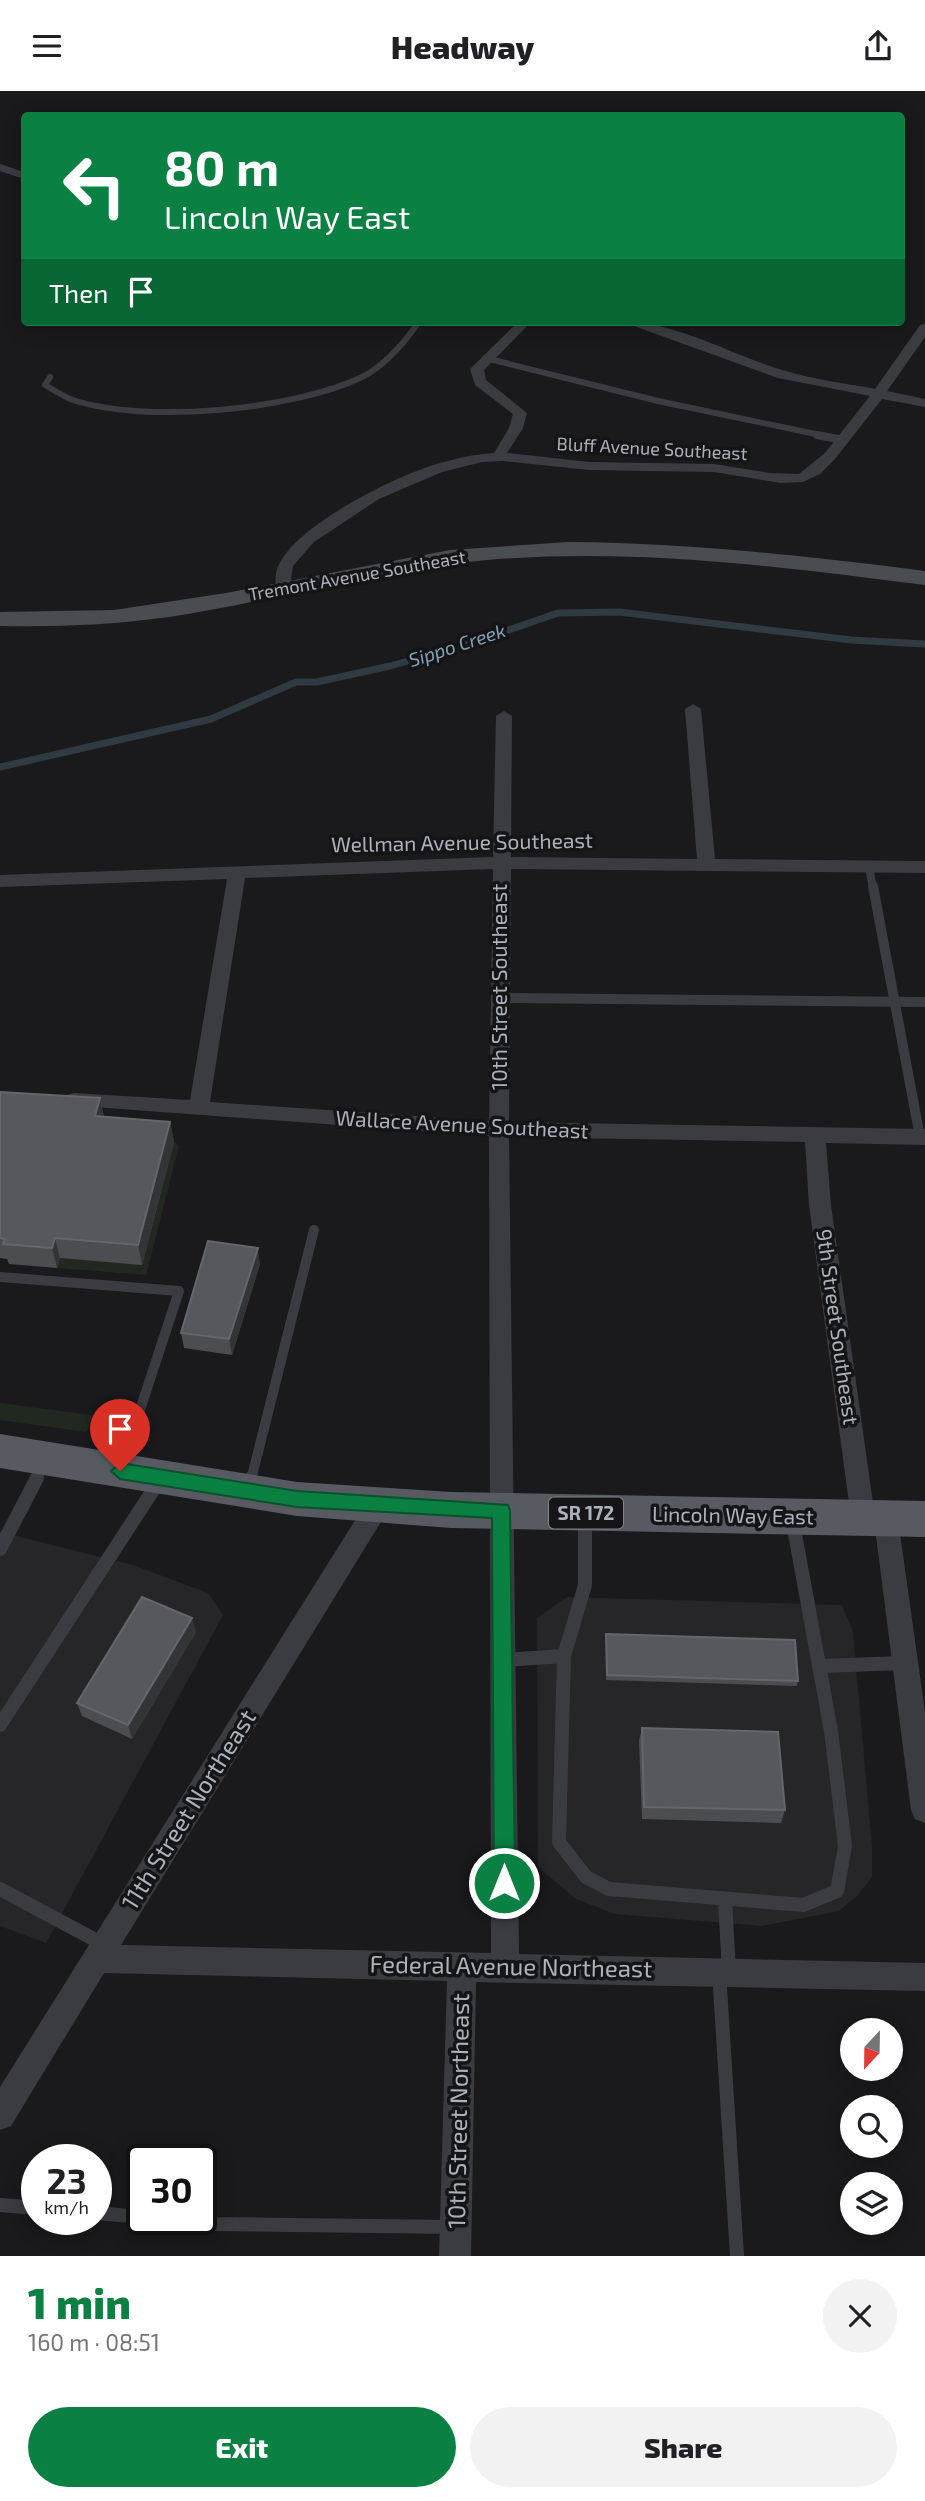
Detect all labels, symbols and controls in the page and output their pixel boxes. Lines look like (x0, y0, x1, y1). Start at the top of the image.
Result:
icon: menu (28, 27, 66, 65)
text: Headway (391, 27, 534, 65)
icon: share (859, 27, 897, 65)
text: 80 m (164, 137, 279, 196)
icon: left (49, 140, 140, 231)
text: Lincoln Way East (164, 197, 410, 235)
icon: arrive (122, 273, 160, 311)
text: Then (49, 277, 108, 308)
street label: Bluff Avenue Southeast (556, 432, 748, 464)
street label: Tremont Avenue Southeast (247, 545, 467, 605)
water label: Sippo Creek (405, 618, 508, 671)
street label: Wellman Avenue Southeast (331, 827, 593, 856)
street label: 10th Street Southeast (486, 884, 511, 1090)
street label: Wallace Avenue Southeast (335, 1104, 589, 1143)
street label: 9th Street Southeast (812, 1227, 865, 1426)
pin (90, 1399, 150, 1471)
icon: arrive (101, 1410, 139, 1448)
road number: SR 172 (549, 1497, 623, 1529)
street label: Lincoln Way East (652, 1501, 814, 1528)
street label: 11th Street Northeast (114, 1704, 261, 1915)
position arrow (467, 1846, 541, 1920)
street label: Federal Avenue Northeast (369, 1949, 653, 1982)
street label: 10th Street Northeast (441, 1993, 474, 2229)
north arrow (840, 2018, 903, 2081)
map controls (840, 2018, 903, 2235)
button: search (840, 2095, 903, 2158)
speed limit sign: 30 (126, 2144, 217, 2235)
text: 23 (46, 2159, 87, 2201)
button: layers (840, 2172, 903, 2235)
text: km/h (44, 2196, 89, 2218)
text: 1 min (28, 2277, 131, 2327)
button: close (823, 2279, 897, 2353)
text: 160 m · 08:51 (28, 2328, 160, 2356)
button: Exit (28, 2407, 456, 2487)
button: Share (470, 2407, 897, 2487)

